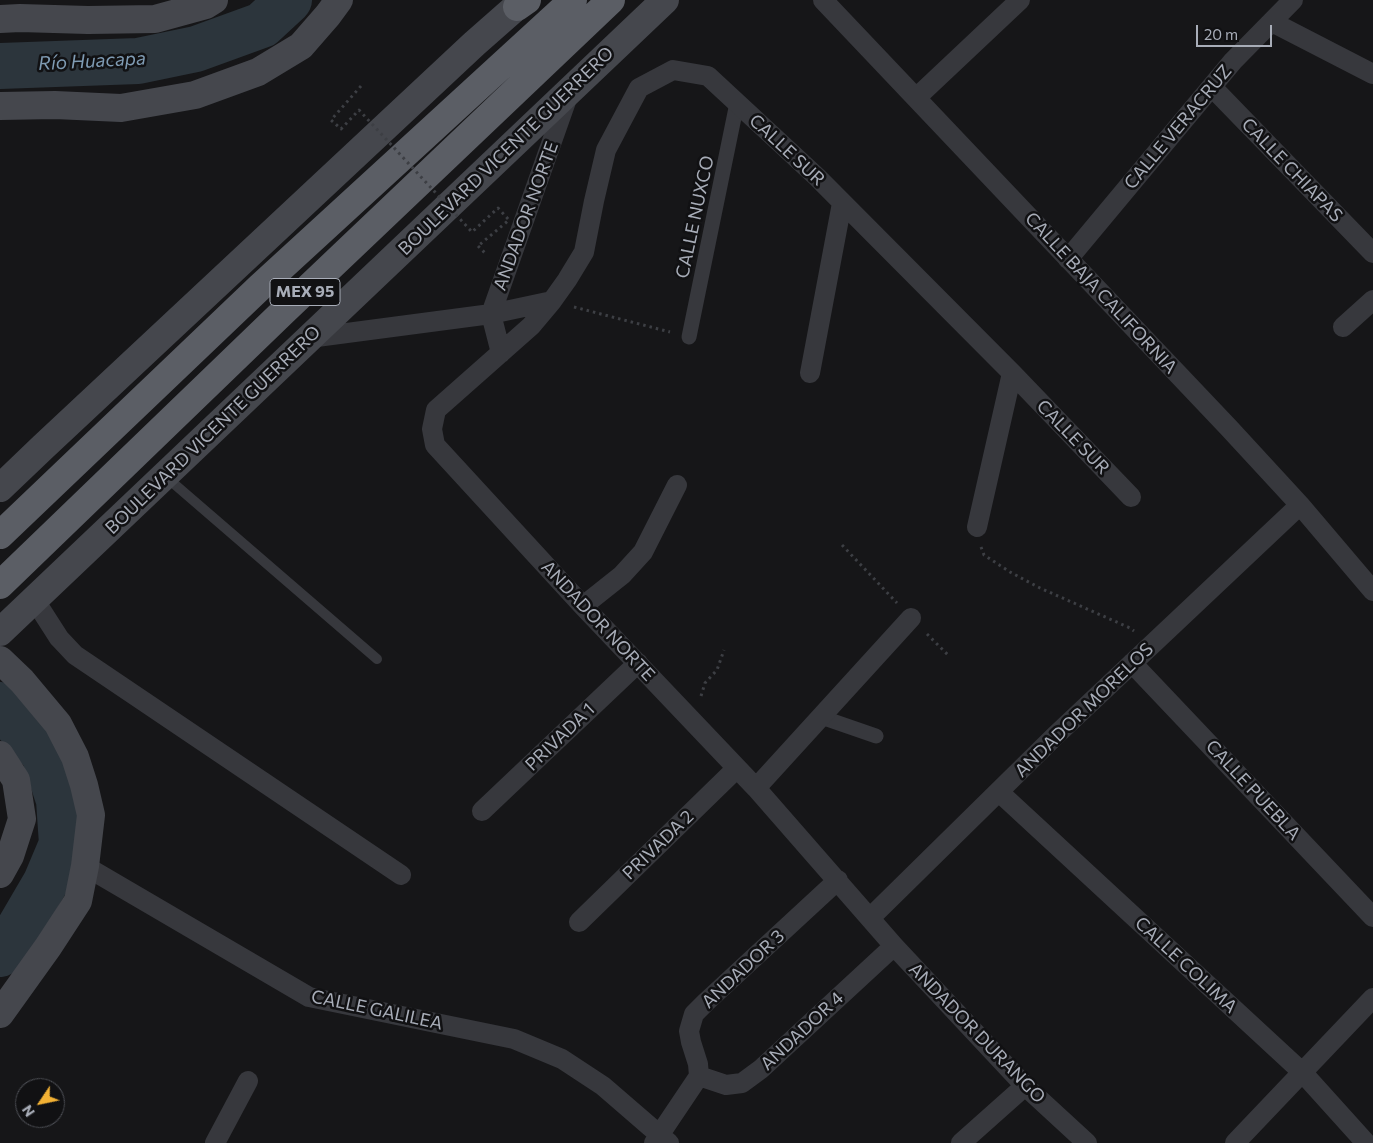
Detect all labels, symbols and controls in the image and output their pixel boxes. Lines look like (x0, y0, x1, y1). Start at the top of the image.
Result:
scale bar (1198, 15, 1274, 47)
text: 20 m (1204, 25, 1238, 43)
street label: BOULEVARD VICENTE GUERRERO (394, 42, 618, 260)
water label: Río Huacapa (38, 47, 146, 75)
street label: CALLE VERACRUZ (1120, 60, 1236, 194)
street label: CALLE SUR (745, 110, 829, 190)
street label: CALLE CHIAPAS (1237, 114, 1347, 226)
street label: ANDADOR NORTE (489, 139, 563, 293)
street label: CALLE NUXCO (671, 154, 719, 280)
street label: CALLE BAJA CALIFORNIA (1021, 208, 1181, 378)
road number: MEX 95 (270, 278, 340, 306)
street label: BOULEVARD VICENTE GUERRERO (101, 321, 325, 539)
street label: CALLE SUR (1032, 395, 1114, 479)
street label: ANDADOR NORTE (537, 556, 659, 686)
street label: ANDADOR MORELOS (1010, 638, 1158, 782)
street label: PRIVADA 1 (521, 699, 599, 775)
street label: CALLE PUEBLA (1201, 735, 1305, 845)
street label: PRIVADA 2 (618, 806, 698, 884)
street label: CALLE COLIMA (1131, 912, 1241, 1018)
street label: ANDADOR 3 (697, 925, 789, 1013)
street label: ANDADOR DURANGO (904, 958, 1050, 1108)
street label: CALLE GALILEA (309, 986, 445, 1034)
street label: ANDADOR 4 (756, 987, 848, 1075)
north arrow (15, 1078, 65, 1128)
text: N (18, 1102, 38, 1120)

